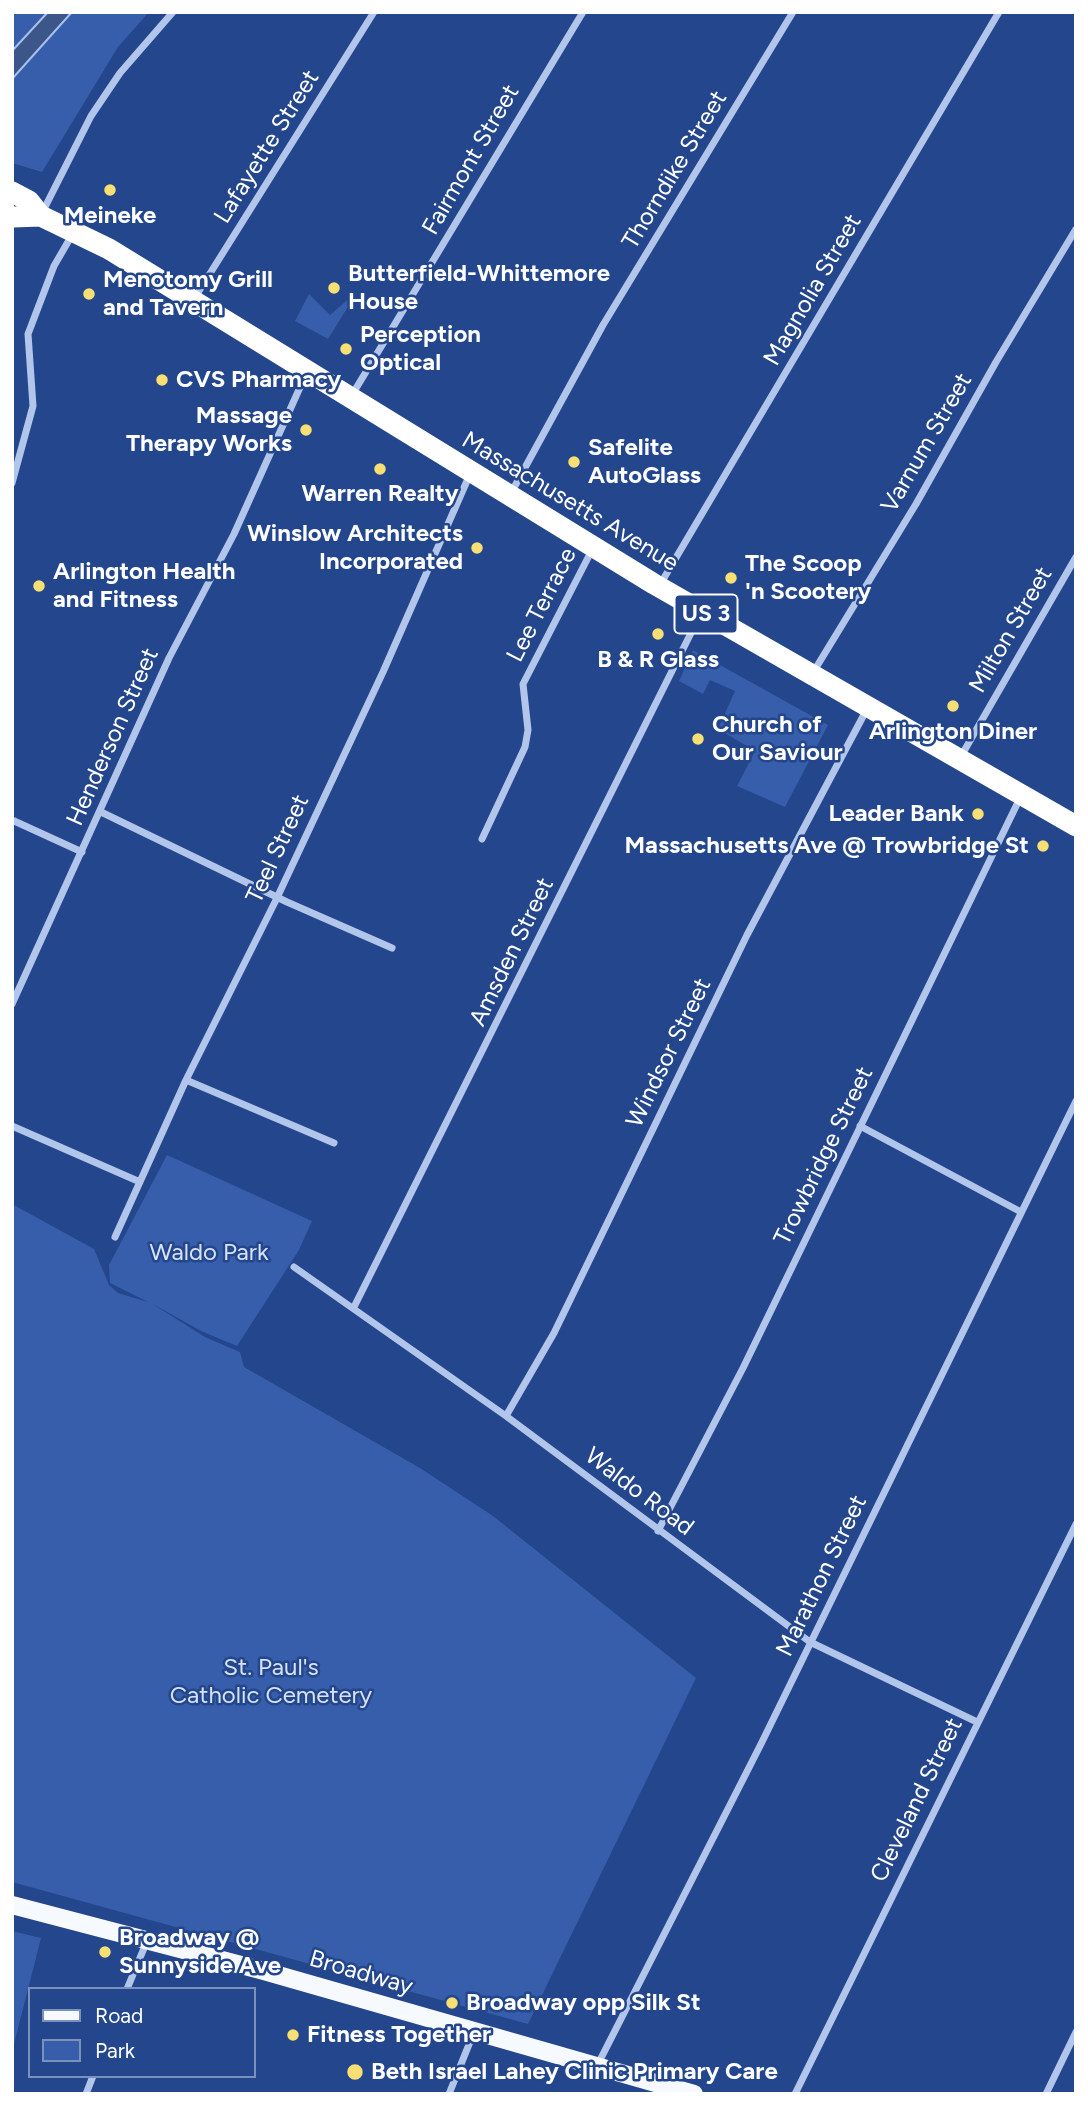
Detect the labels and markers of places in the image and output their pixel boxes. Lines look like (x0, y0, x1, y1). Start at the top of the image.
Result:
marker: Meineke (102, 182, 118, 198)
place label: Meineke (64, 202, 156, 230)
place label: Butterfield-Whittemore House (348, 260, 610, 316)
place label: Menotomy Grill and Tavern (103, 266, 273, 322)
marker: Butterfield-Whittemore House (326, 280, 342, 296)
marker: Menotomy Grill and Tavern (81, 286, 97, 302)
place label: Perception Optical (360, 321, 481, 377)
marker: Perception Optical (338, 341, 354, 357)
place label: CVS Pharmacy (176, 366, 341, 394)
marker: CVS Pharmacy (154, 372, 170, 388)
place label: Massage Therapy Works (126, 402, 292, 458)
marker: Massage Therapy Works (298, 422, 314, 438)
place label: Safelite AutoGlass (588, 434, 701, 490)
marker: Safelite AutoGlass (566, 454, 582, 470)
marker: Warren Realty (372, 461, 388, 477)
place label: Warren Realty (301, 480, 459, 508)
place label: Winslow Architects Incorporated (247, 520, 463, 576)
marker: Winslow Architects Incorporated (469, 540, 485, 556)
place label: The Scoop 'n Scootery (745, 550, 871, 606)
place label: Arlington Health and Fitness (53, 558, 236, 614)
marker: The Scoop 'n Scootery (723, 570, 739, 586)
marker: Arlington Health and Fitness (31, 578, 47, 594)
marker: B & R Glass (650, 626, 666, 642)
place label: B & R Glass (597, 646, 719, 674)
marker: Arlington Diner (945, 698, 961, 714)
place label: Church of Our Saviour (712, 711, 843, 767)
place label: Arlington Diner (869, 718, 1037, 746)
marker: Church of Our Saviour (690, 731, 706, 747)
place label: Leader Bank (829, 800, 964, 828)
marker: Leader Bank (970, 806, 986, 822)
place label: Massachusetts Ave @ Trowbridge St (625, 832, 1029, 860)
marker: Massachusetts Ave @ Trowbridge St (1035, 838, 1051, 854)
place label: Broadway @ Sunnyside Ave (119, 1924, 281, 1980)
marker: Broadway @ Sunnyside Ave (97, 1944, 113, 1960)
place label: Broadway opp Silk St (466, 1989, 701, 2017)
marker: Broadway opp Silk St (444, 1995, 460, 2011)
place label: Fitness Together (307, 2021, 491, 2049)
marker: Fitness Together (285, 2027, 301, 2043)
place label: Beth Israel Lahey Clinic Primary Care (371, 2058, 778, 2086)
marker: Beth Israel Lahey Clinic Primary Care (345, 2062, 365, 2082)

